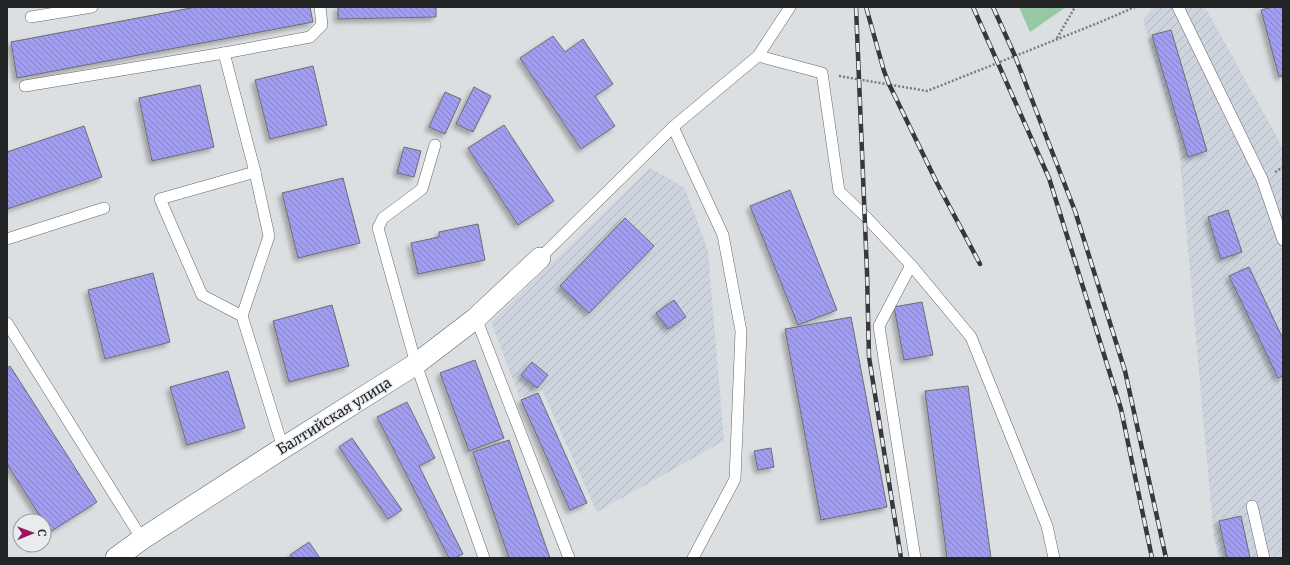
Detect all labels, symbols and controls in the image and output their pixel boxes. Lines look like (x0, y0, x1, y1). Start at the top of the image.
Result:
street label: Балтийская улица (273, 373, 395, 459)
north arrow (12, 513, 52, 553)
text: С (35, 529, 49, 537)

